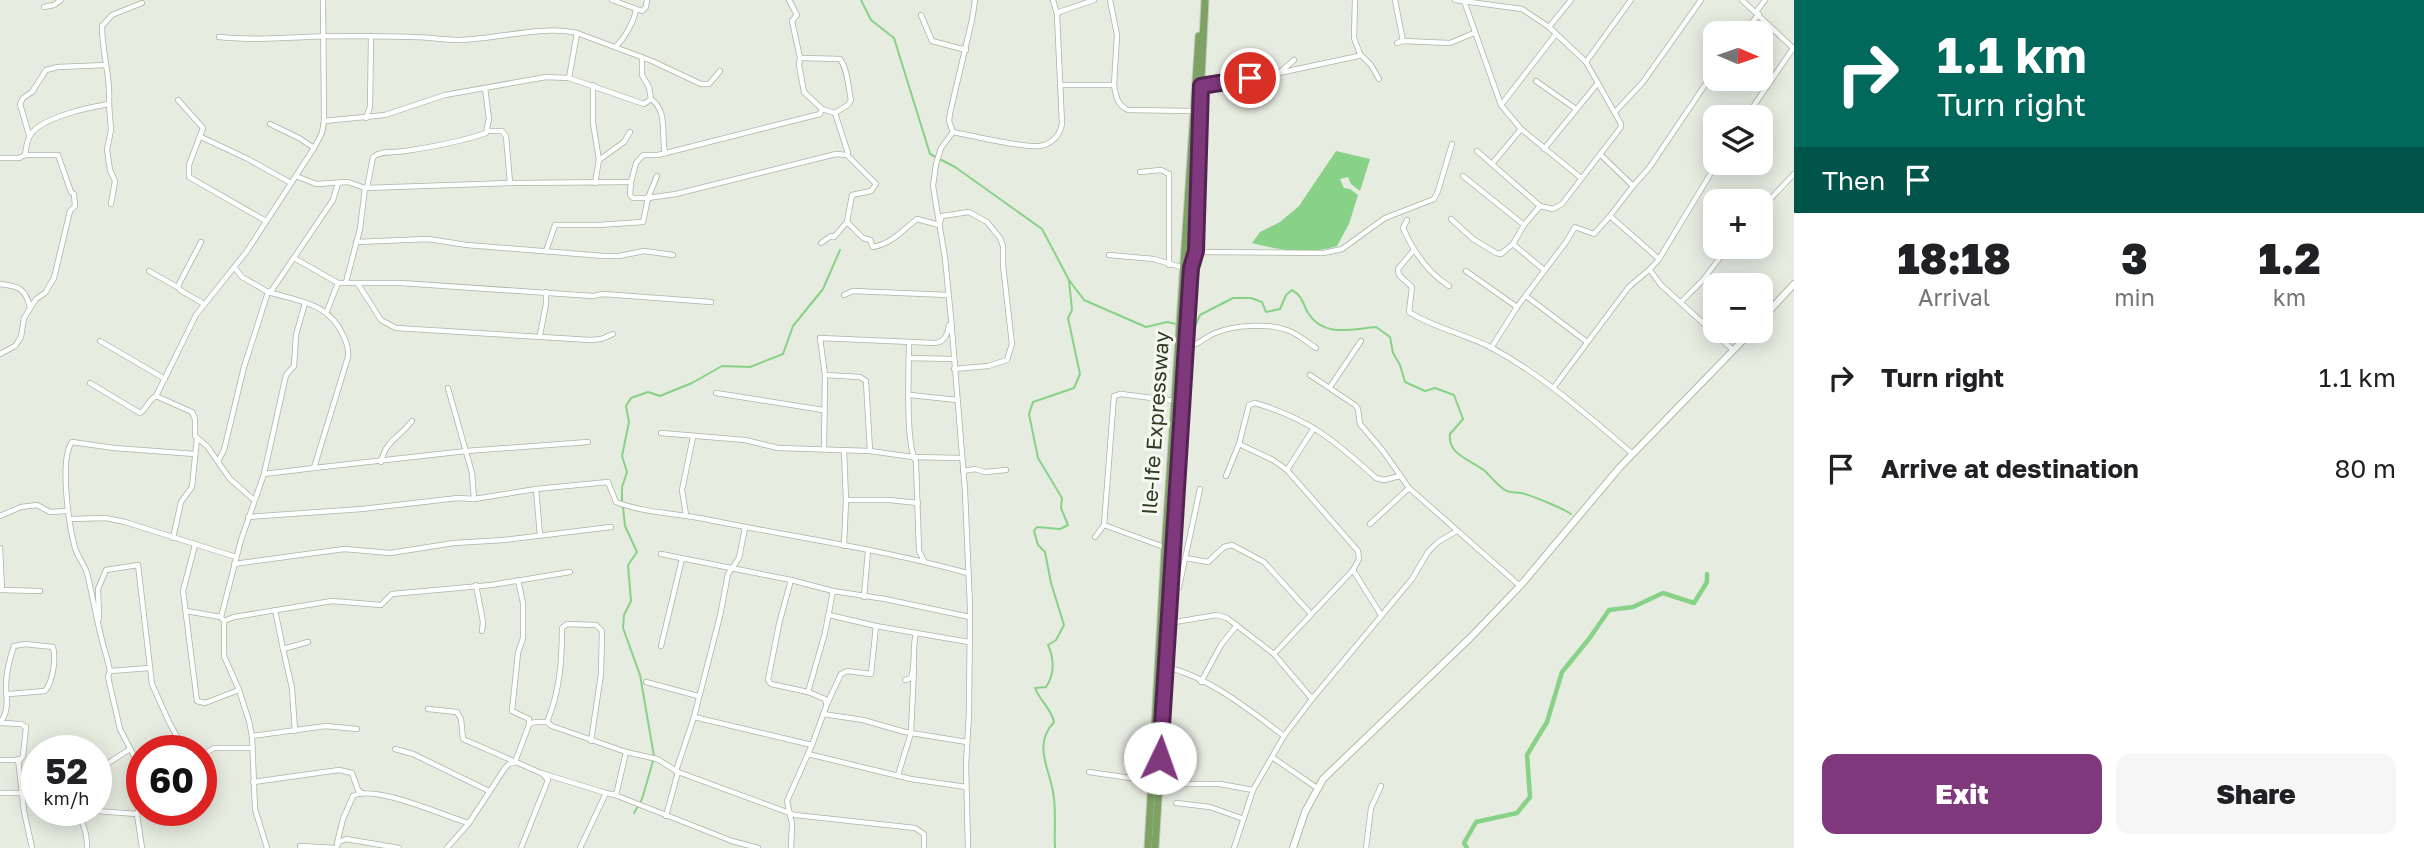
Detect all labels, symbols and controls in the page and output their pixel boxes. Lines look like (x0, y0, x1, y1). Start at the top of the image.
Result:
north arrow (1703, 21, 1773, 91)
map controls (1703, 21, 1773, 343)
text: 1.1 km (1937, 25, 2087, 84)
icon: right (1822, 28, 1913, 119)
pin (1220, 48, 1280, 108)
icon: arrive (1231, 59, 1269, 97)
text: Turn right (1937, 85, 2086, 123)
button: layers (1703, 105, 1773, 175)
icon: arrive (1899, 161, 1937, 199)
text: Then (1822, 165, 1885, 196)
button: + (1703, 189, 1773, 259)
text: 18:18 (1898, 233, 2011, 283)
text: 3 (2121, 233, 2148, 283)
text: 1.2 (2258, 233, 2320, 283)
button: − (1703, 273, 1773, 343)
text: Arrival (1918, 283, 1990, 311)
text: min (2114, 283, 2155, 311)
text: km (2273, 283, 2306, 311)
street label: Ile-Ife Expressway (1136, 330, 1174, 516)
icon: right (1822, 359, 1860, 397)
text: Turn right (1881, 362, 2004, 393)
text: 1.1 km (2319, 362, 2396, 393)
icon: arrive (1822, 450, 1860, 488)
text: Arrive at destination (1881, 453, 2139, 484)
text: 80 m (2335, 453, 2396, 484)
position arrow (1123, 721, 1197, 795)
speed limit sign: 60 (126, 735, 217, 826)
text: 52 (45, 750, 88, 792)
button: Exit (1822, 754, 2102, 834)
button: Share (2116, 754, 2396, 834)
text: km/h (44, 787, 89, 809)

